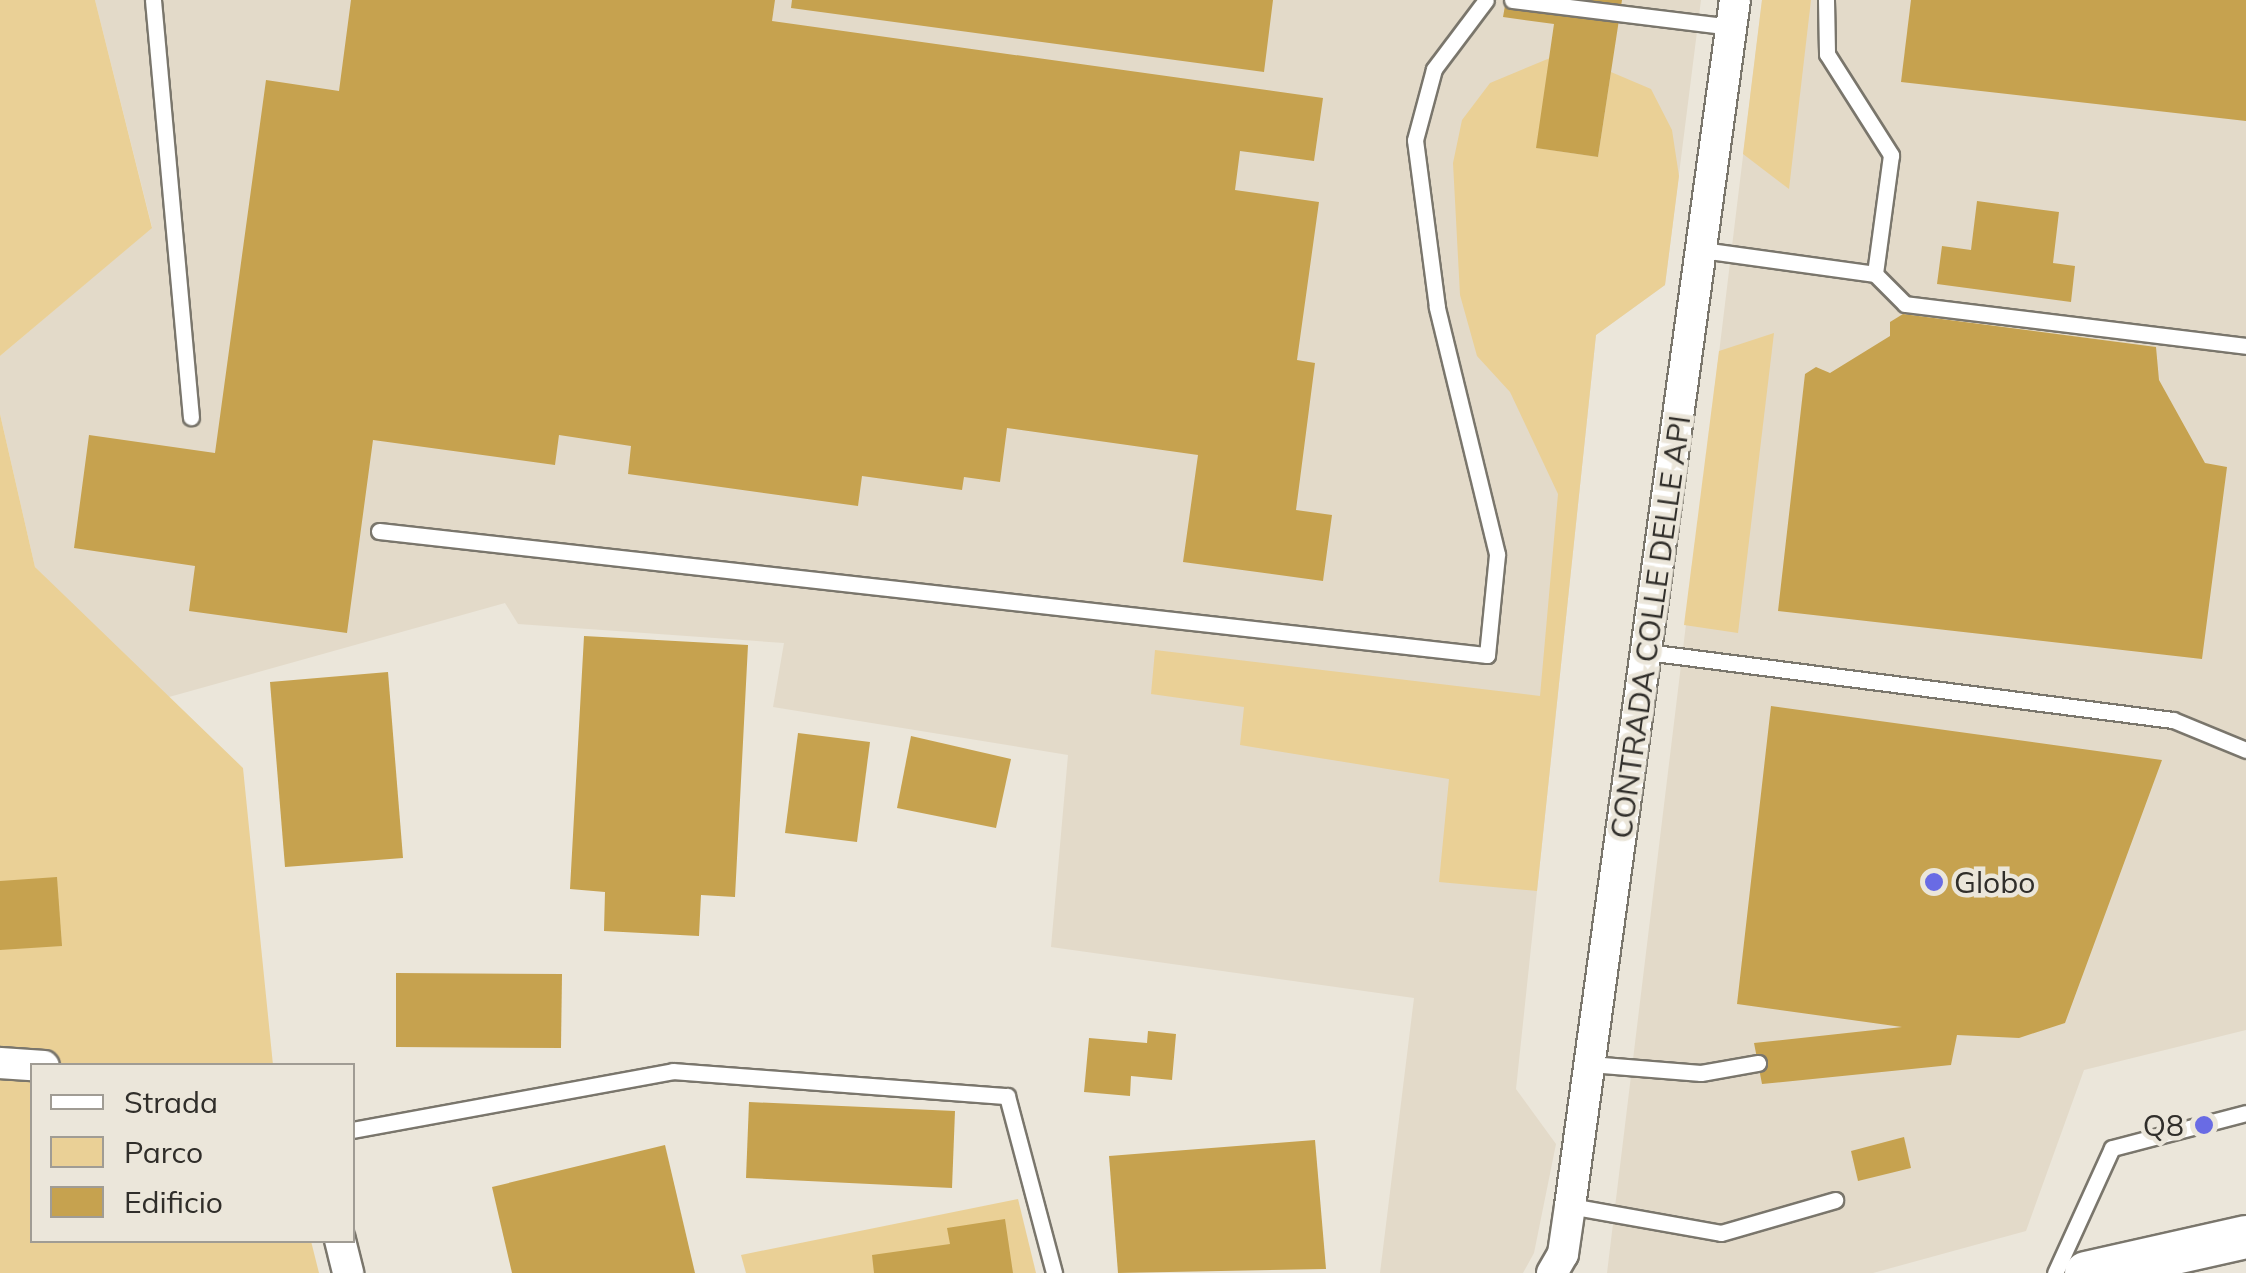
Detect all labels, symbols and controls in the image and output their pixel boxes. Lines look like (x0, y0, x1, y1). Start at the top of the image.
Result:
street label: CONTRADA COLLE DELLE API (1602, 413, 1698, 841)
place label: Globo (1954, 864, 2035, 900)
marker: Globo (1923, 871, 1945, 893)
legend (30, 1063, 355, 1243)
text: Strada (124, 1083, 218, 1121)
place label: Q8 (2143, 1107, 2184, 1143)
marker: Q8 (2193, 1114, 2215, 1136)
text: Parco (124, 1133, 203, 1171)
text: Edificio (124, 1183, 223, 1221)

